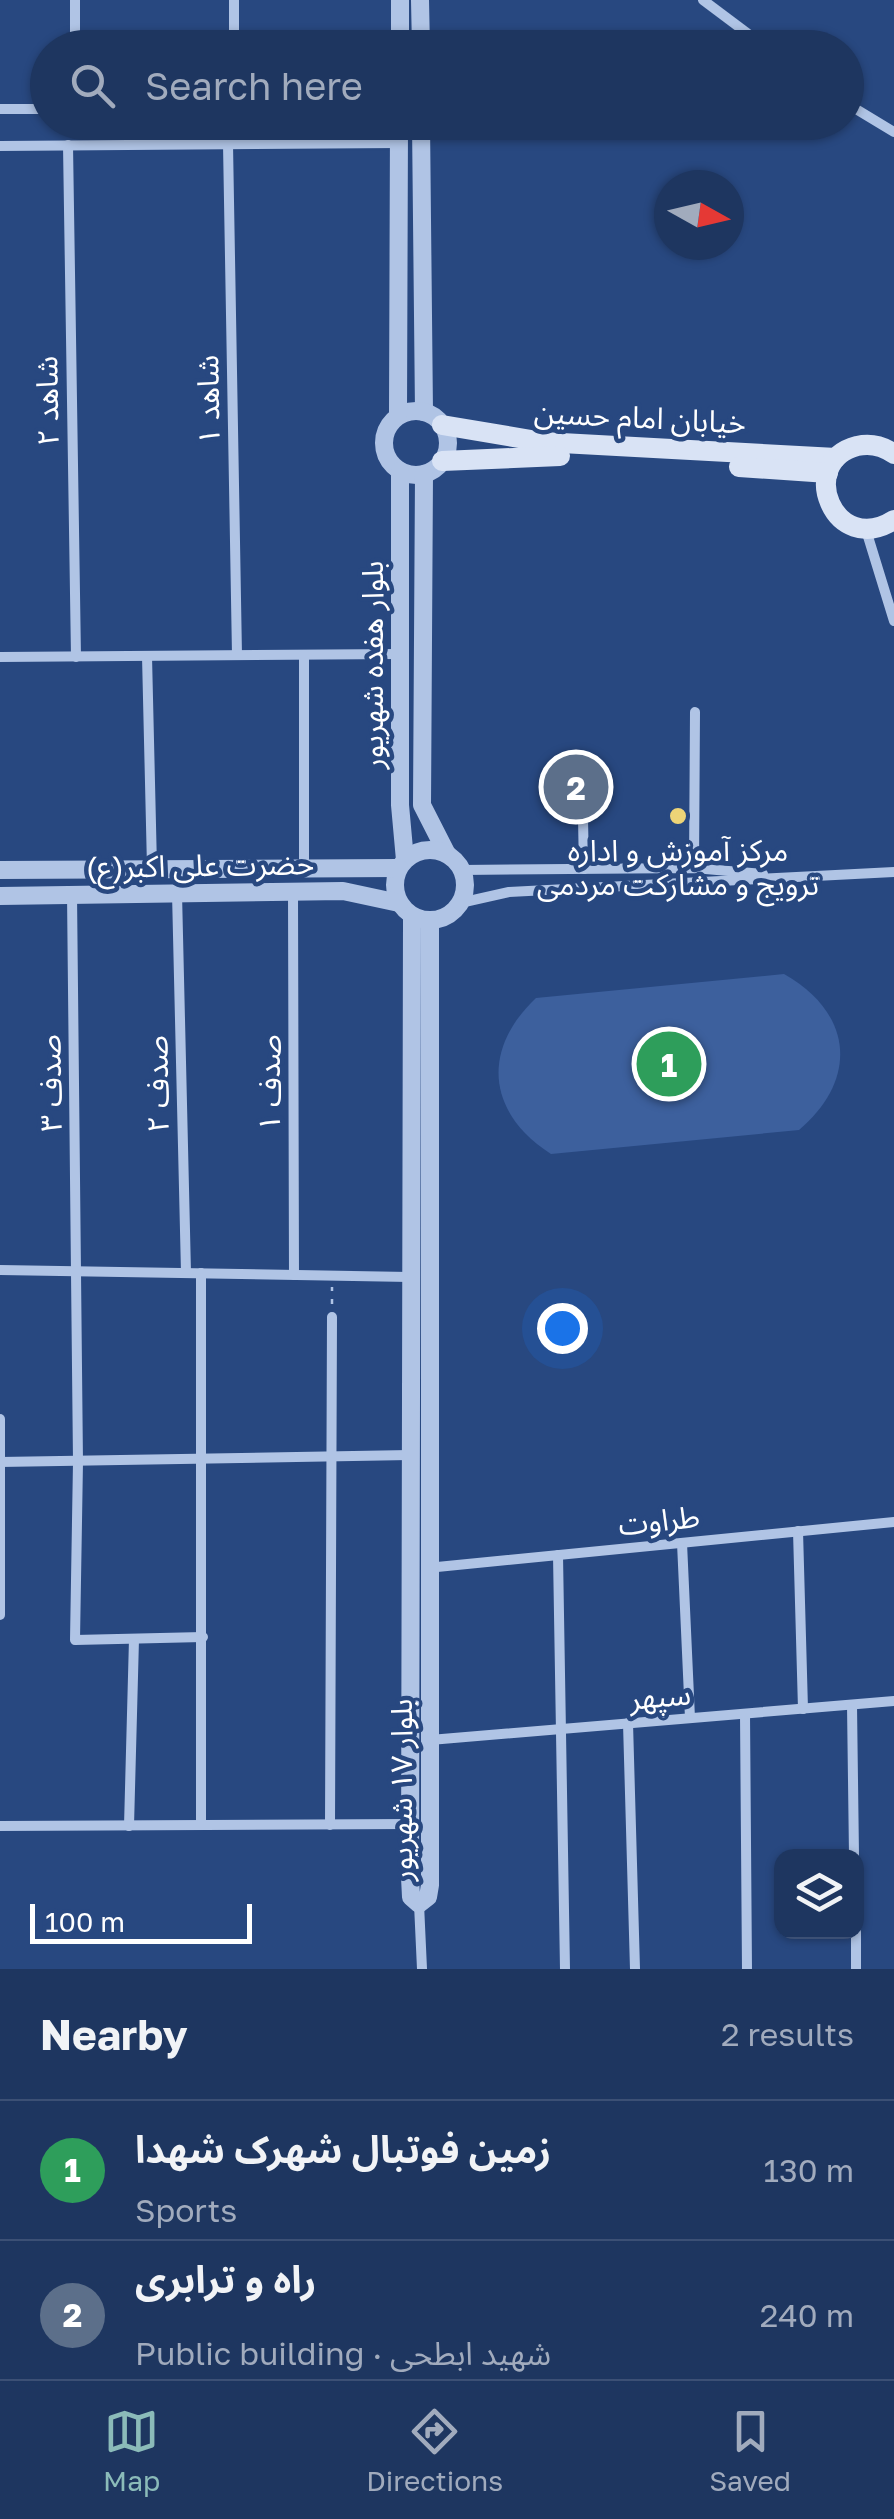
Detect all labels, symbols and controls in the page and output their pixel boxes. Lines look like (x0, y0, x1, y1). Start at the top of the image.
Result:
search box (30, 30, 864, 140)
icon: search (65, 58, 120, 113)
text: Search here (145, 63, 363, 108)
north arrow (654, 170, 744, 260)
street label: شاهد ۱ (189, 355, 227, 445)
street label: شاهد ۲ (28, 356, 66, 446)
street label: خیابان امام حسین (533, 393, 747, 446)
street label: بلوار هفده شهریور (354, 561, 390, 770)
pin: 2 (544, 750, 608, 824)
marker: مرکز آموزش و اداره ترویج و مشارکت مردمی (667, 805, 689, 827)
place label: مرکز آموزش و اداره ترویج و مشارکت مردمی (537, 832, 819, 907)
street label: حضرت علی اکبر(ع) (85, 845, 315, 890)
pin: 1 (636, 1026, 702, 1102)
street label: صدف ۳ (31, 1034, 69, 1132)
street label: صدف ۱ (251, 1034, 287, 1132)
street label: صدف ۲ (138, 1035, 176, 1133)
your location (537, 1303, 588, 1354)
street label: طراوت (616, 1498, 702, 1542)
street label: سپهر (627, 1675, 693, 1719)
street label: بلوار ۱۷ شهریور (383, 1699, 419, 1882)
map controls (774, 1849, 864, 1939)
button: layers (774, 1849, 864, 1939)
scale bar (30, 1899, 252, 1944)
text: 100 m (45, 1905, 125, 1938)
text: Nearby (40, 2009, 188, 2059)
text: 2 results (721, 2015, 854, 2053)
text: زمین فوتبال شهرک شهدا (135, 2126, 551, 2171)
text: 1 (64, 2151, 81, 2189)
text: 130 m (764, 2151, 854, 2189)
text: Sports (135, 2191, 237, 2229)
text: راه و ترابری (135, 2256, 316, 2301)
text: 2 (63, 2296, 82, 2334)
text: 240 m (760, 2296, 854, 2334)
text: Public building · شهید ابطحی (135, 2334, 551, 2372)
tab: Map (103, 2404, 160, 2497)
tab: Directions (366, 2404, 503, 2497)
tab: Saved (709, 2404, 791, 2497)

